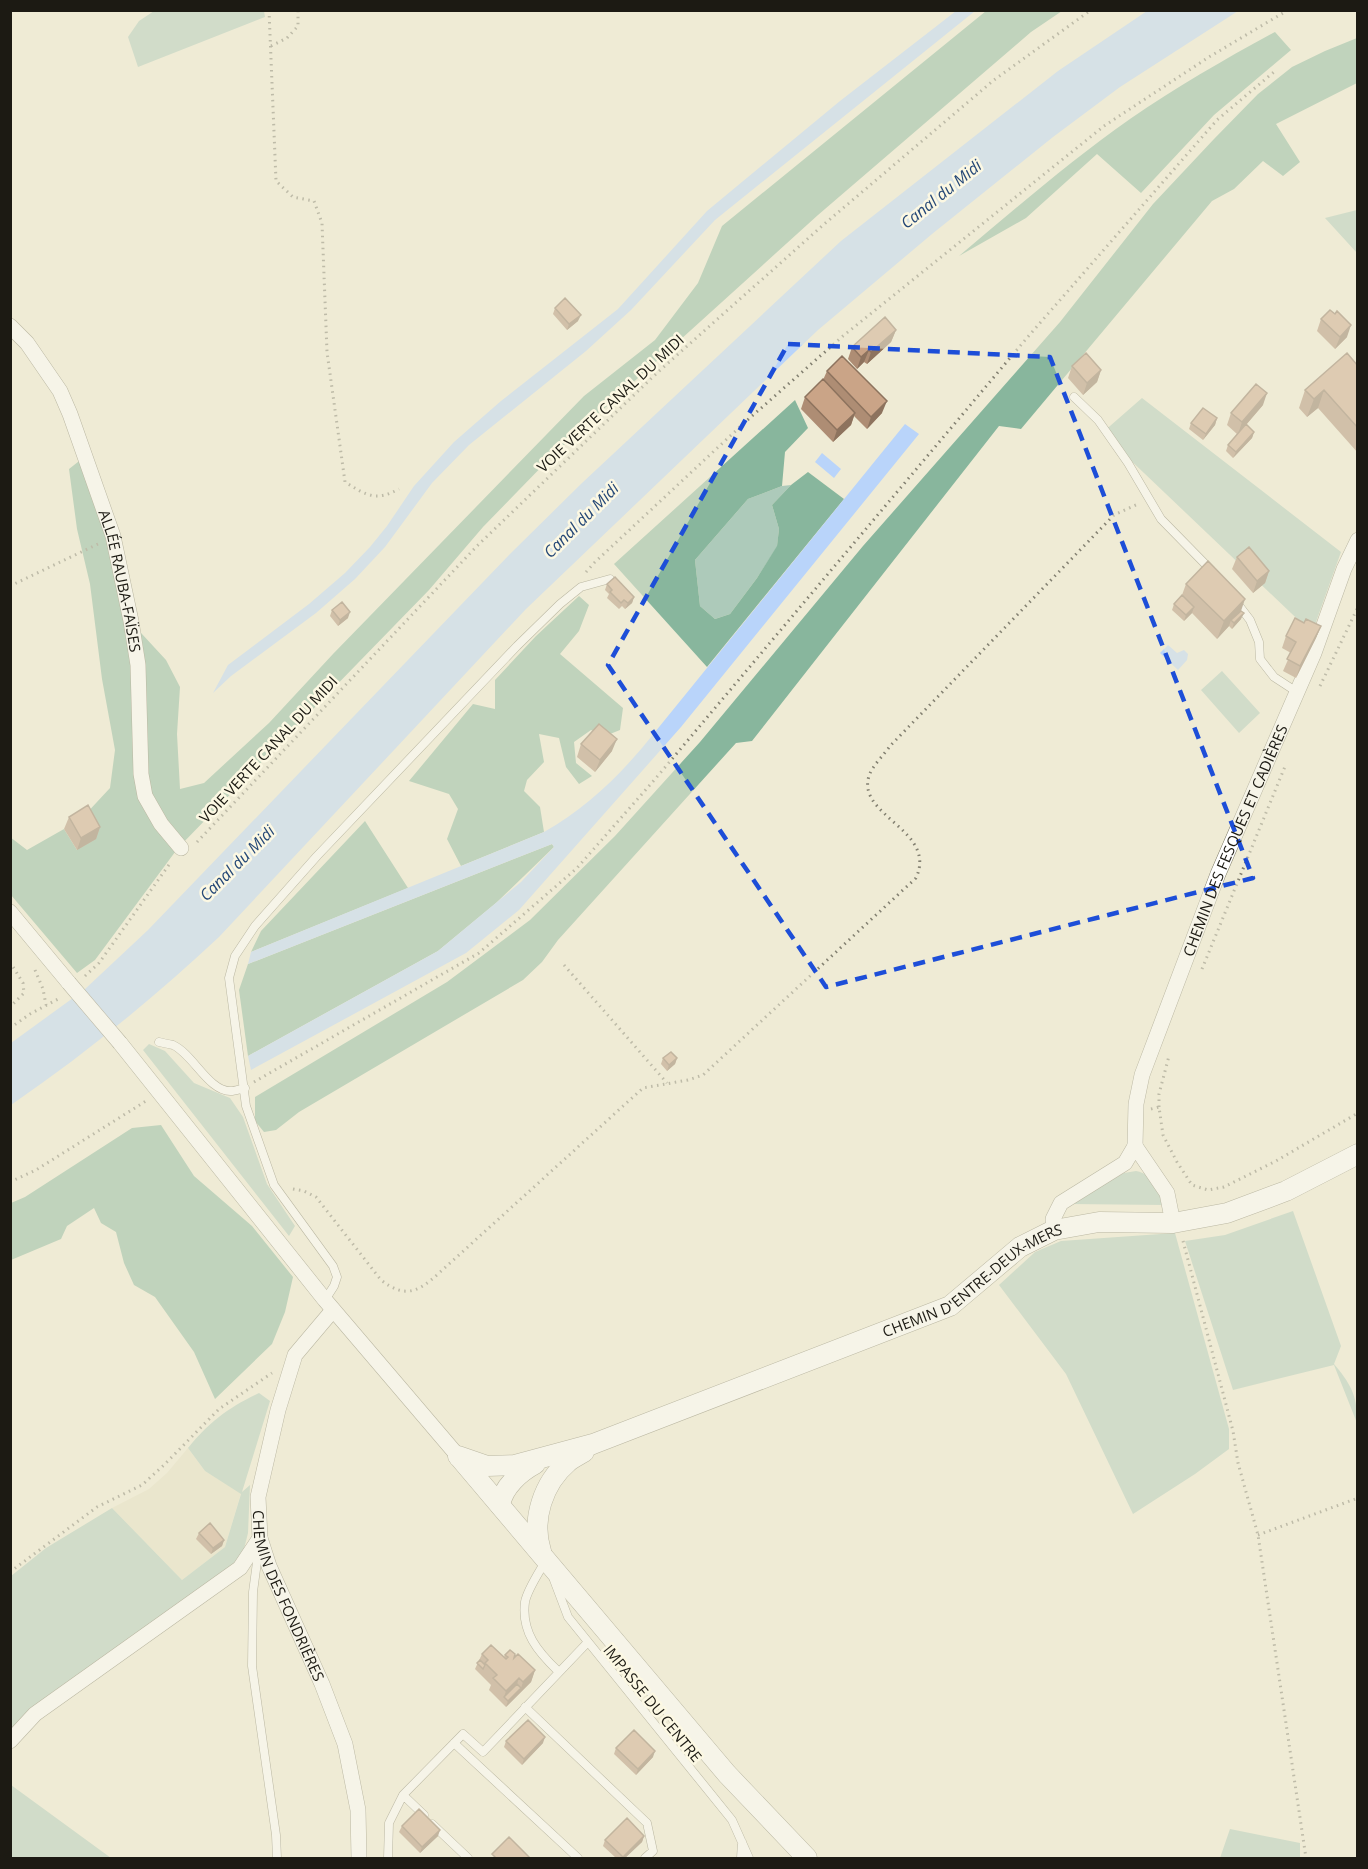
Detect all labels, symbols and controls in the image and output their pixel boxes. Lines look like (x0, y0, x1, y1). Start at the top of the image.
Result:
water label: Canal du Midi (896, 154, 987, 233)
street label: VOIE VERTE CANAL DU MIDI (532, 330, 688, 476)
water label: Canal du Midi (538, 477, 624, 563)
street label: ALLÉE RAUBA-FAÏSES (94, 507, 146, 653)
street label: VOIE VERTE CANAL DU MIDI (195, 671, 341, 827)
street label: CHEMIN DES FESQUES ET CADIÈRES (1178, 721, 1292, 959)
water label: Canal du Midi (194, 820, 280, 906)
street label: CHEMIN D'ENTRE-DEUX-MERS (879, 1219, 1064, 1341)
street label: CHEMIN DES FONDRIÈRES (249, 1510, 329, 1684)
street label: IMPASSE DU CENTRE (599, 1640, 707, 1766)

